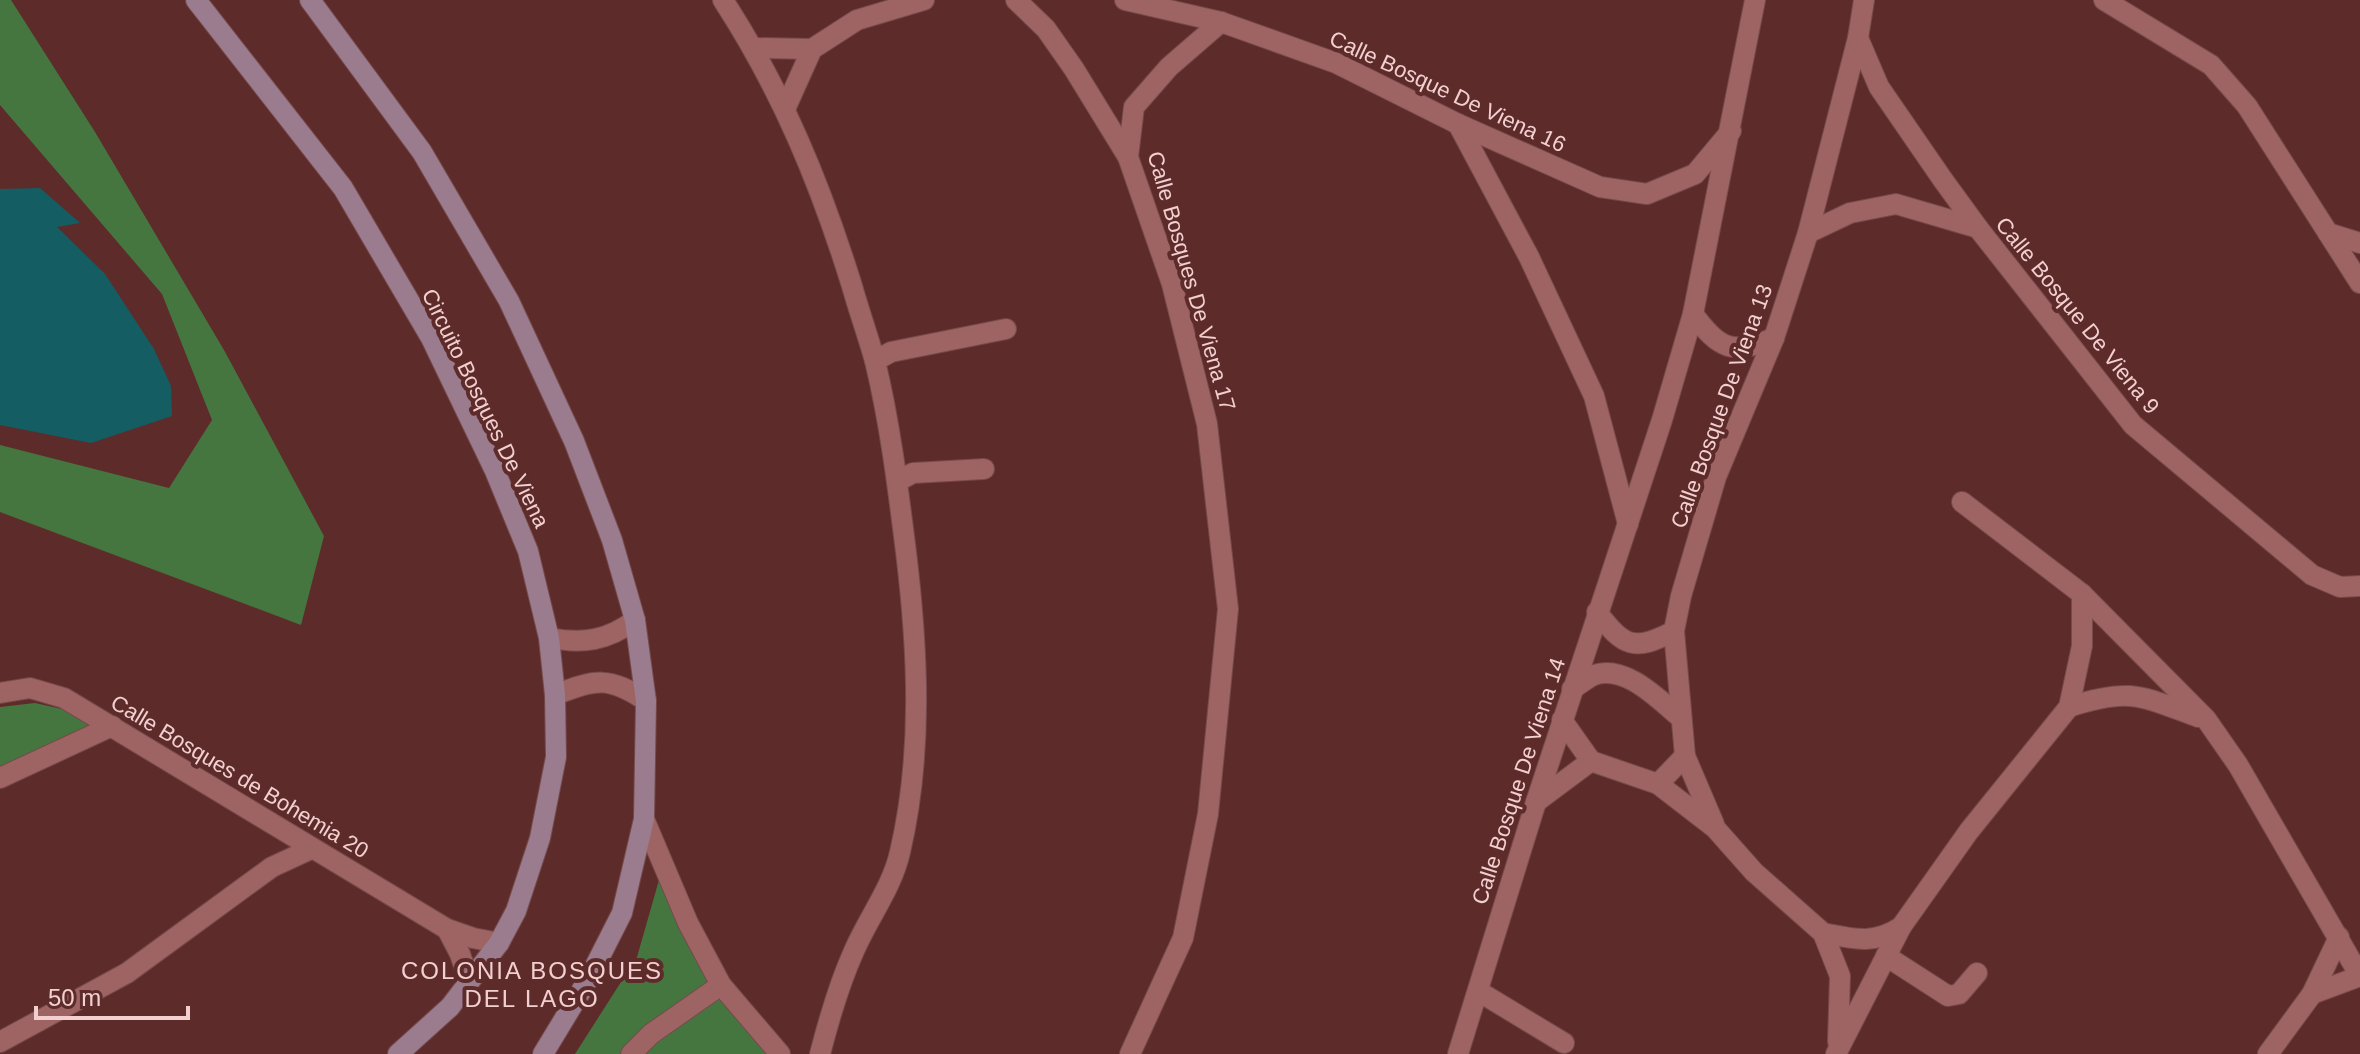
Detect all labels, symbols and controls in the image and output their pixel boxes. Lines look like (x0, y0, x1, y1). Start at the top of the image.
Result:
street label: Calle Bosque De Viena 16 (1326, 26, 1570, 157)
street label: Calle Bosques De Viena 17 (1142, 149, 1241, 414)
street label: Calle Bosque De Viena 9 (1991, 212, 2165, 419)
street label: Calle Bosque De Viena 13 (1666, 281, 1777, 532)
street label: Circuito Bosques De Viena (417, 285, 555, 532)
street label: Calle Bosque De Viena 14 (1467, 655, 1570, 908)
street label: Calle Bosques de Bohemia 20 (106, 689, 373, 863)
district label: COLONIA BOSQUES DEL LAGO (401, 957, 663, 1012)
scale bar (36, 970, 188, 1020)
text: 50 m (48, 984, 101, 1011)

